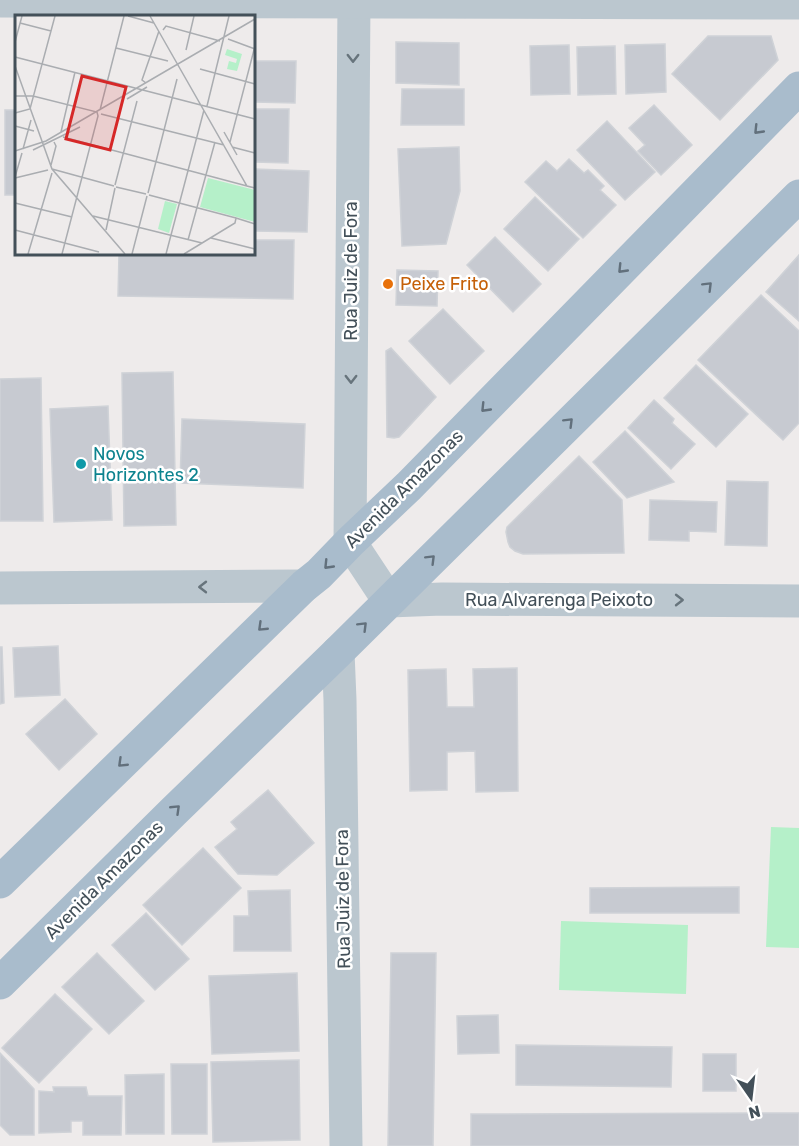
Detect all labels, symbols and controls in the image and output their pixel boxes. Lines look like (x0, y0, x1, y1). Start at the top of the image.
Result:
inset map (15, 15, 255, 255)
one-way arrow (347, 54, 359, 63)
one-way arrow (754, 123, 765, 134)
street label: Rua Juiz de Fora (340, 201, 362, 341)
one-way arrow (618, 262, 629, 273)
place label: Peixe Frito (400, 273, 489, 295)
marker: Peixe Frito (381, 277, 395, 291)
one-way arrow (701, 282, 712, 293)
one-way arrow (345, 375, 357, 384)
one-way arrow (481, 402, 492, 412)
one-way arrow (562, 419, 573, 430)
street label: Avenida Amazonas (340, 425, 468, 553)
place label: Novos Horizontes 2 (93, 443, 199, 486)
marker: Novos Horizontes 2 (74, 457, 88, 471)
one-way arrow (423, 556, 434, 567)
one-way arrow (324, 558, 335, 568)
one-way arrow (199, 581, 208, 593)
street label: Rua Alvarenga Peixoto (465, 589, 653, 611)
one-way arrow (674, 594, 683, 606)
one-way arrow (258, 619, 269, 630)
one-way arrow (356, 623, 367, 634)
one-way arrow (119, 756, 129, 767)
one-way arrow (168, 806, 179, 817)
street label: Avenida Amazonas (40, 816, 168, 944)
street label: Rua Juiz de Fora (331, 829, 355, 969)
north arrow (721, 1068, 781, 1128)
text: N (747, 1101, 762, 1123)

